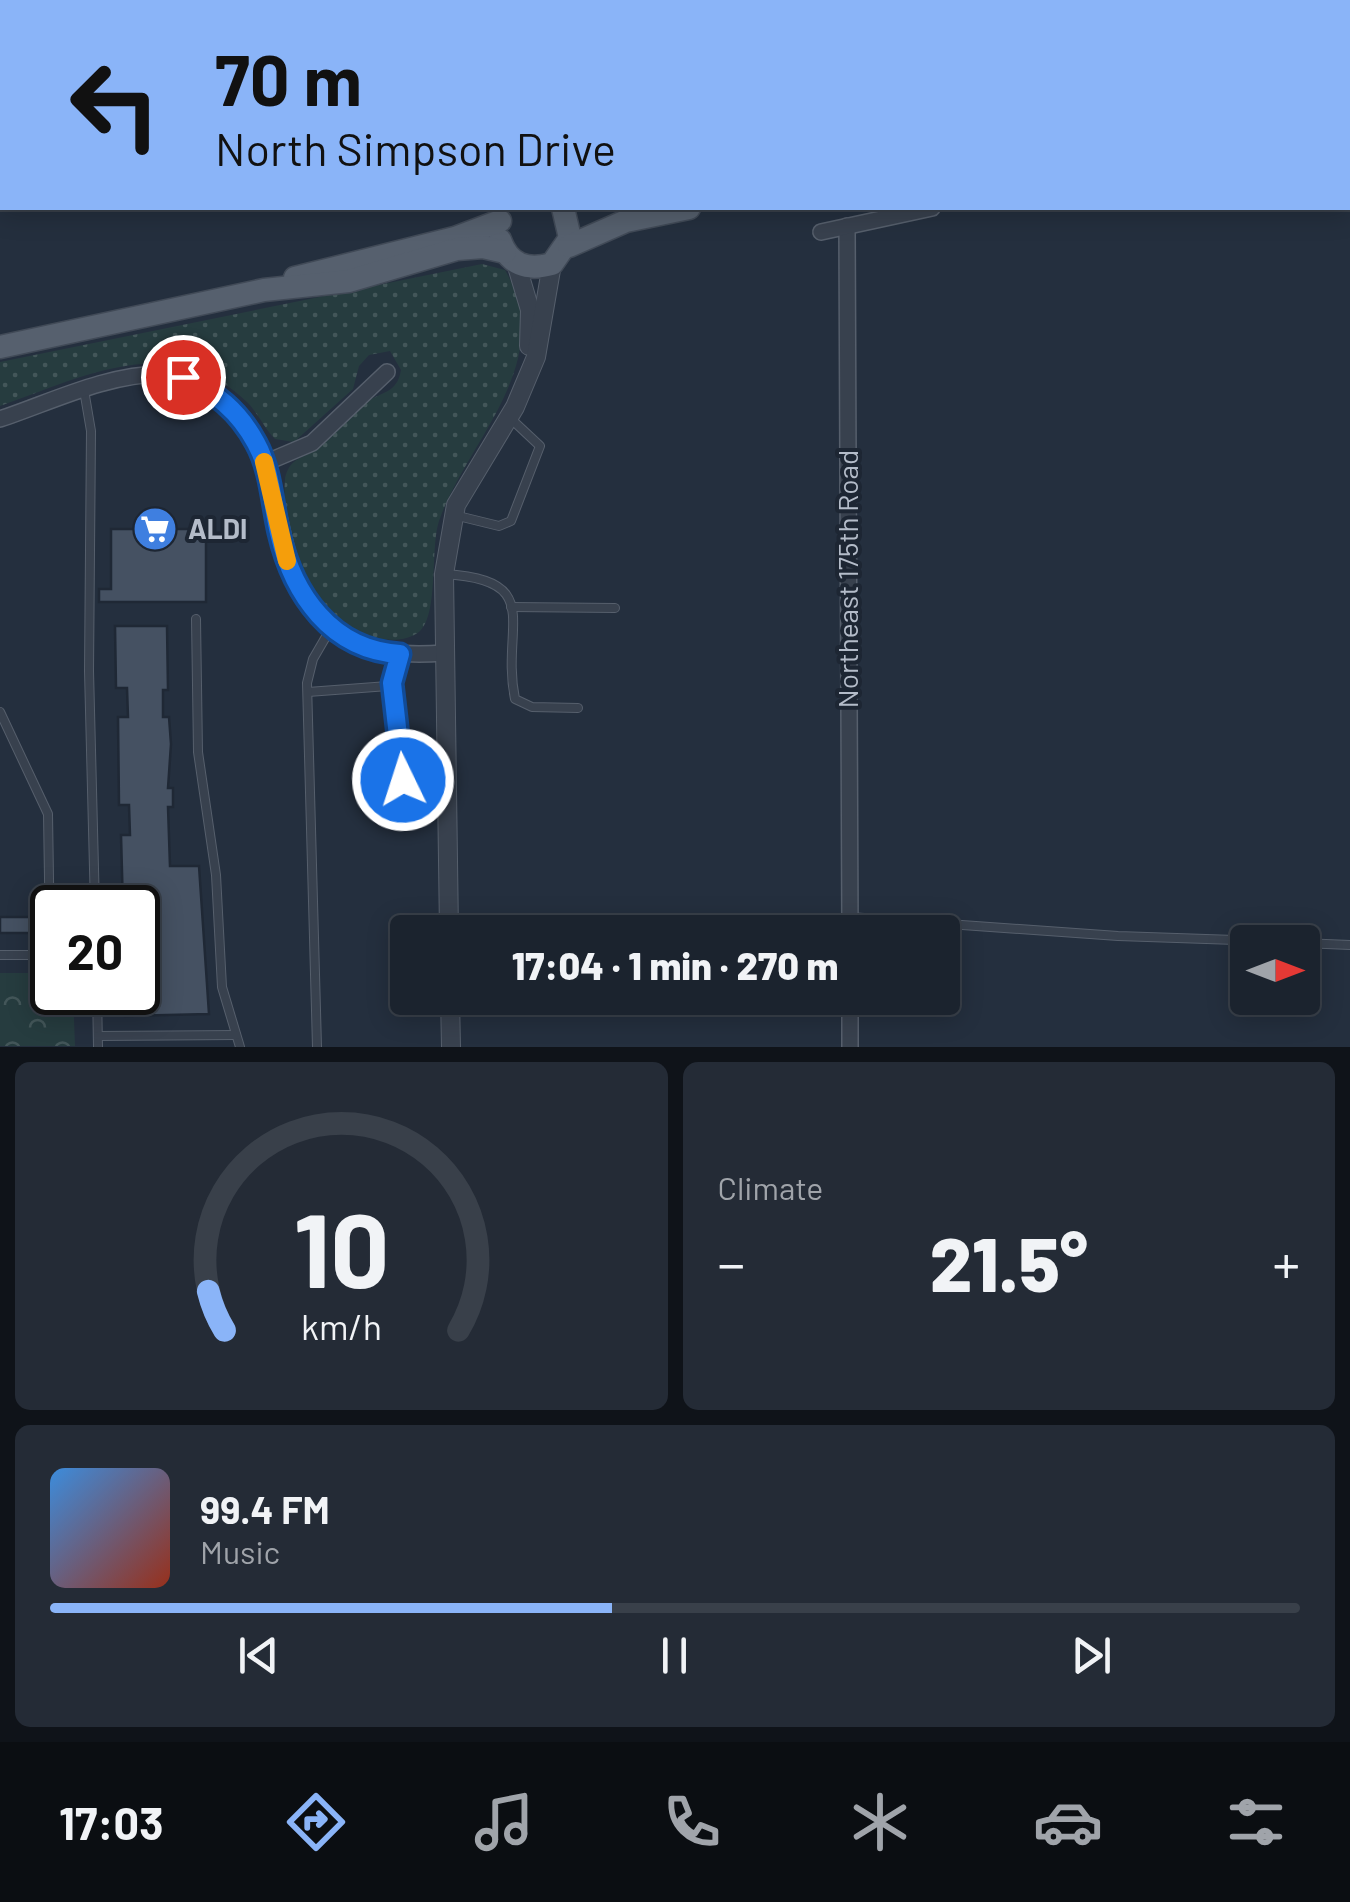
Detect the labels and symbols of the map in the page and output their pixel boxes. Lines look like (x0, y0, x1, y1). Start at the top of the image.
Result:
pin (141, 335, 226, 420)
street label: Northeast 175th Road (830, 450, 864, 708)
supermarket icon: ALDI (132, 506, 178, 552)
place label: ALDI (188, 511, 247, 545)
position arrow (351, 728, 455, 832)
speed limit sign: 20 (30, 885, 160, 1015)
north arrow (1230, 925, 1320, 1015)

